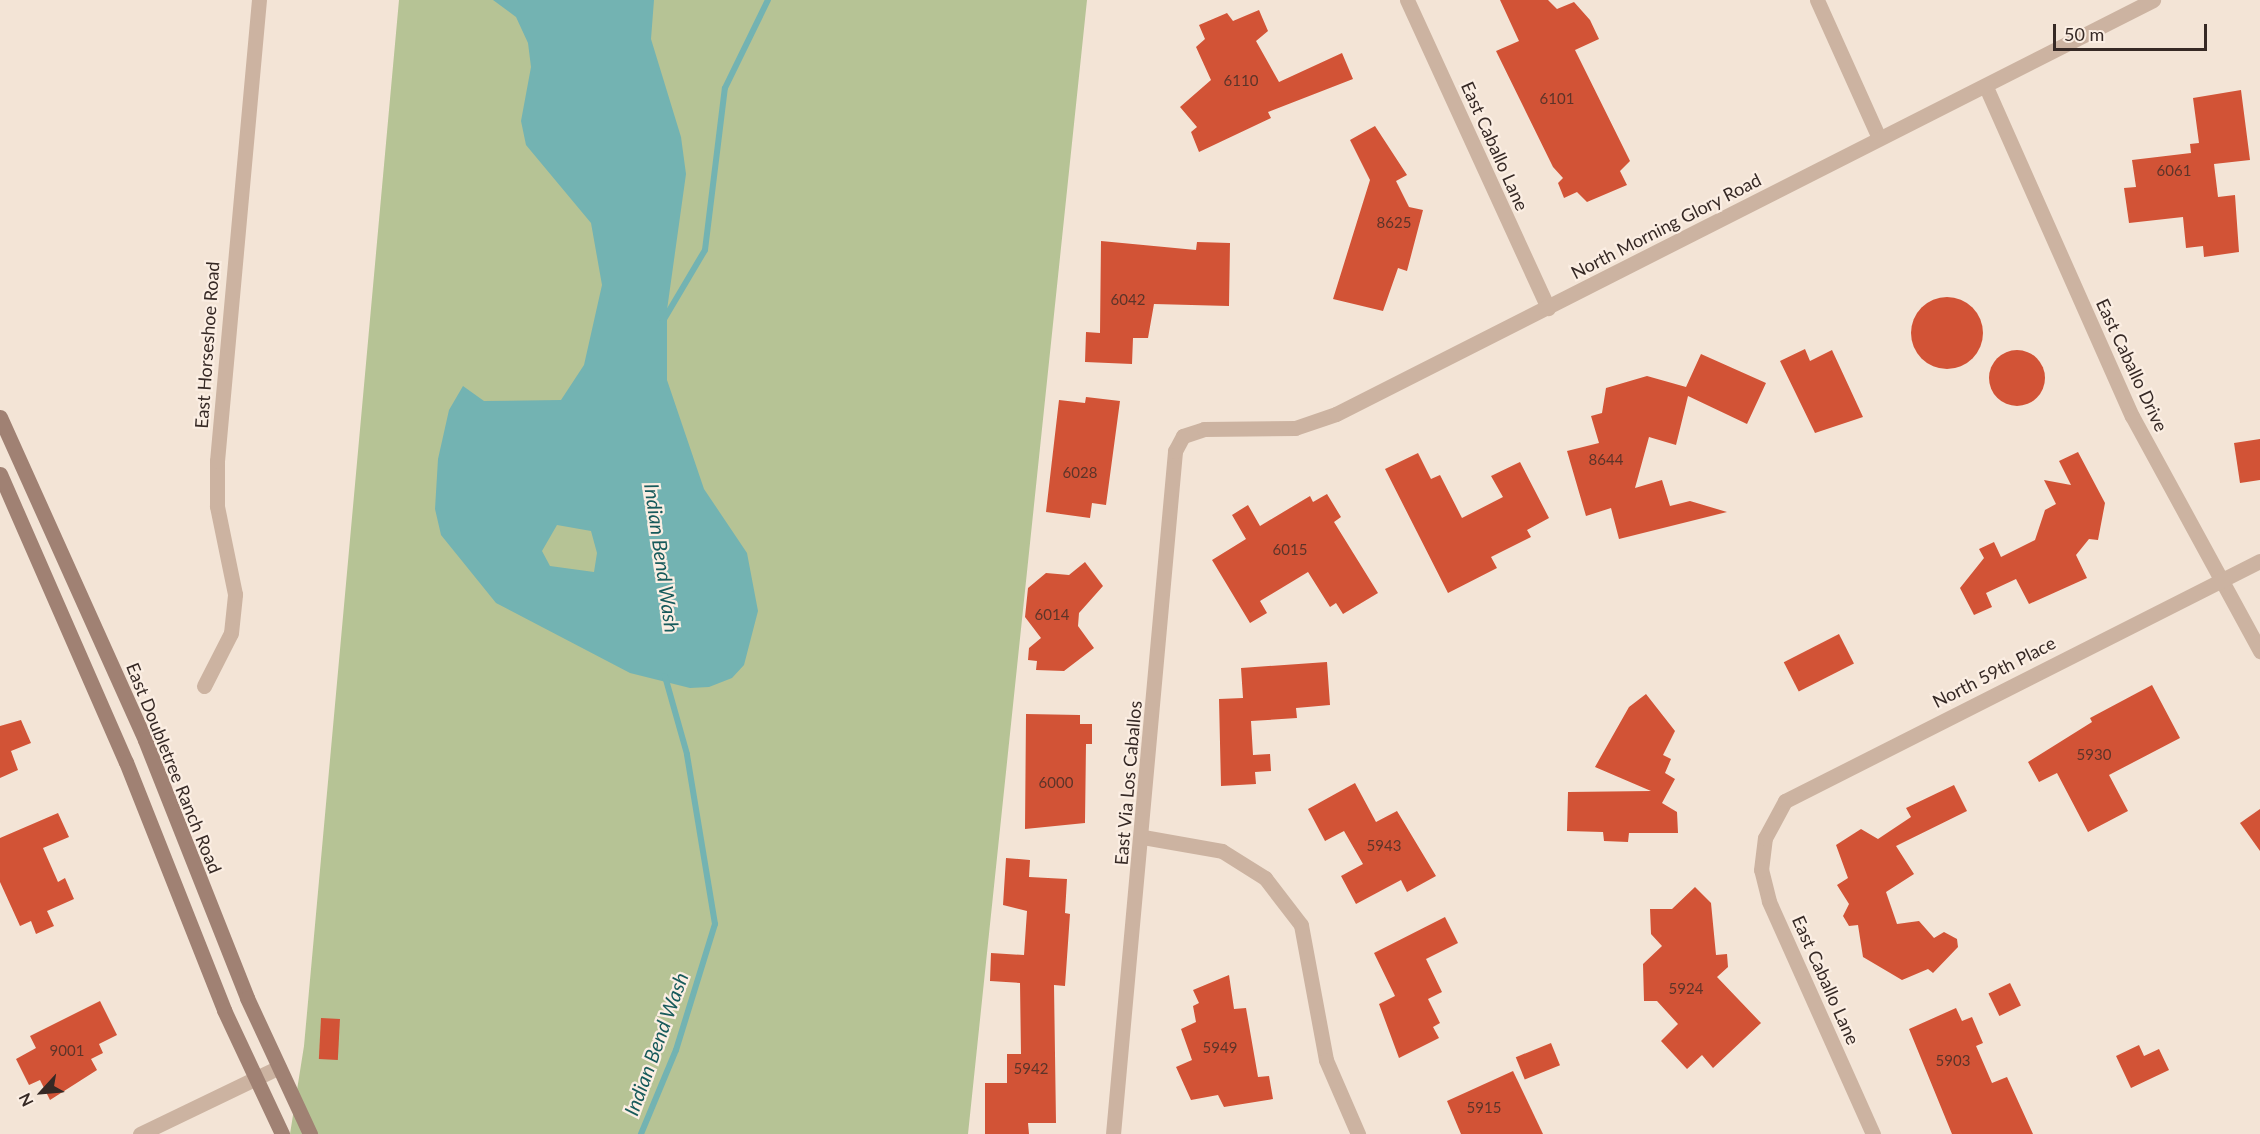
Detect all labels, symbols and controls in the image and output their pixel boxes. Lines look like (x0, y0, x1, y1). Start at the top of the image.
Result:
scale bar (2056, 12, 2210, 50)
text: 50 m (2064, 23, 2104, 45)
house number: 6110 (1224, 72, 1258, 90)
street label: East Caballo Lane (1457, 78, 1533, 214)
house number: 6101 (1540, 90, 1574, 108)
house number: 6061 (2157, 162, 2191, 180)
street label: North Morning Glory Road (1567, 169, 1765, 283)
house number: 8625 (1377, 214, 1411, 232)
street label: East Horseshoe Road (190, 261, 224, 429)
house number: 6042 (1111, 291, 1145, 309)
street label: East Caballo Drive (2092, 295, 2172, 435)
house number: 8644 (1589, 451, 1623, 469)
house number: 6028 (1063, 464, 1097, 482)
water label: Indian Bend Wash (640, 482, 684, 634)
house number: 6015 (1273, 541, 1307, 559)
house number: 6014 (1035, 606, 1069, 624)
street label: North 59th Place (1929, 632, 2059, 712)
street label: East Doubletree Ranch Road (122, 660, 226, 876)
street label: East Via Los Caballos (1110, 699, 1146, 867)
house number: 5930 (2077, 746, 2111, 764)
house number: 6000 (1039, 774, 1073, 792)
house number: 5943 (1367, 837, 1401, 855)
street label: East Caballo Lane (1788, 912, 1864, 1048)
water label: Indian Bend Wash (619, 969, 693, 1119)
house number: 5924 (1669, 980, 1703, 998)
house number: 5949 (1203, 1039, 1237, 1057)
house number: 9001 (50, 1042, 84, 1060)
house number: 5903 (1936, 1052, 1970, 1070)
house number: 5942 (1014, 1060, 1048, 1078)
north arrow (12, 1062, 72, 1122)
text: N (14, 1090, 37, 1110)
house number: 5915 (1467, 1099, 1501, 1117)

